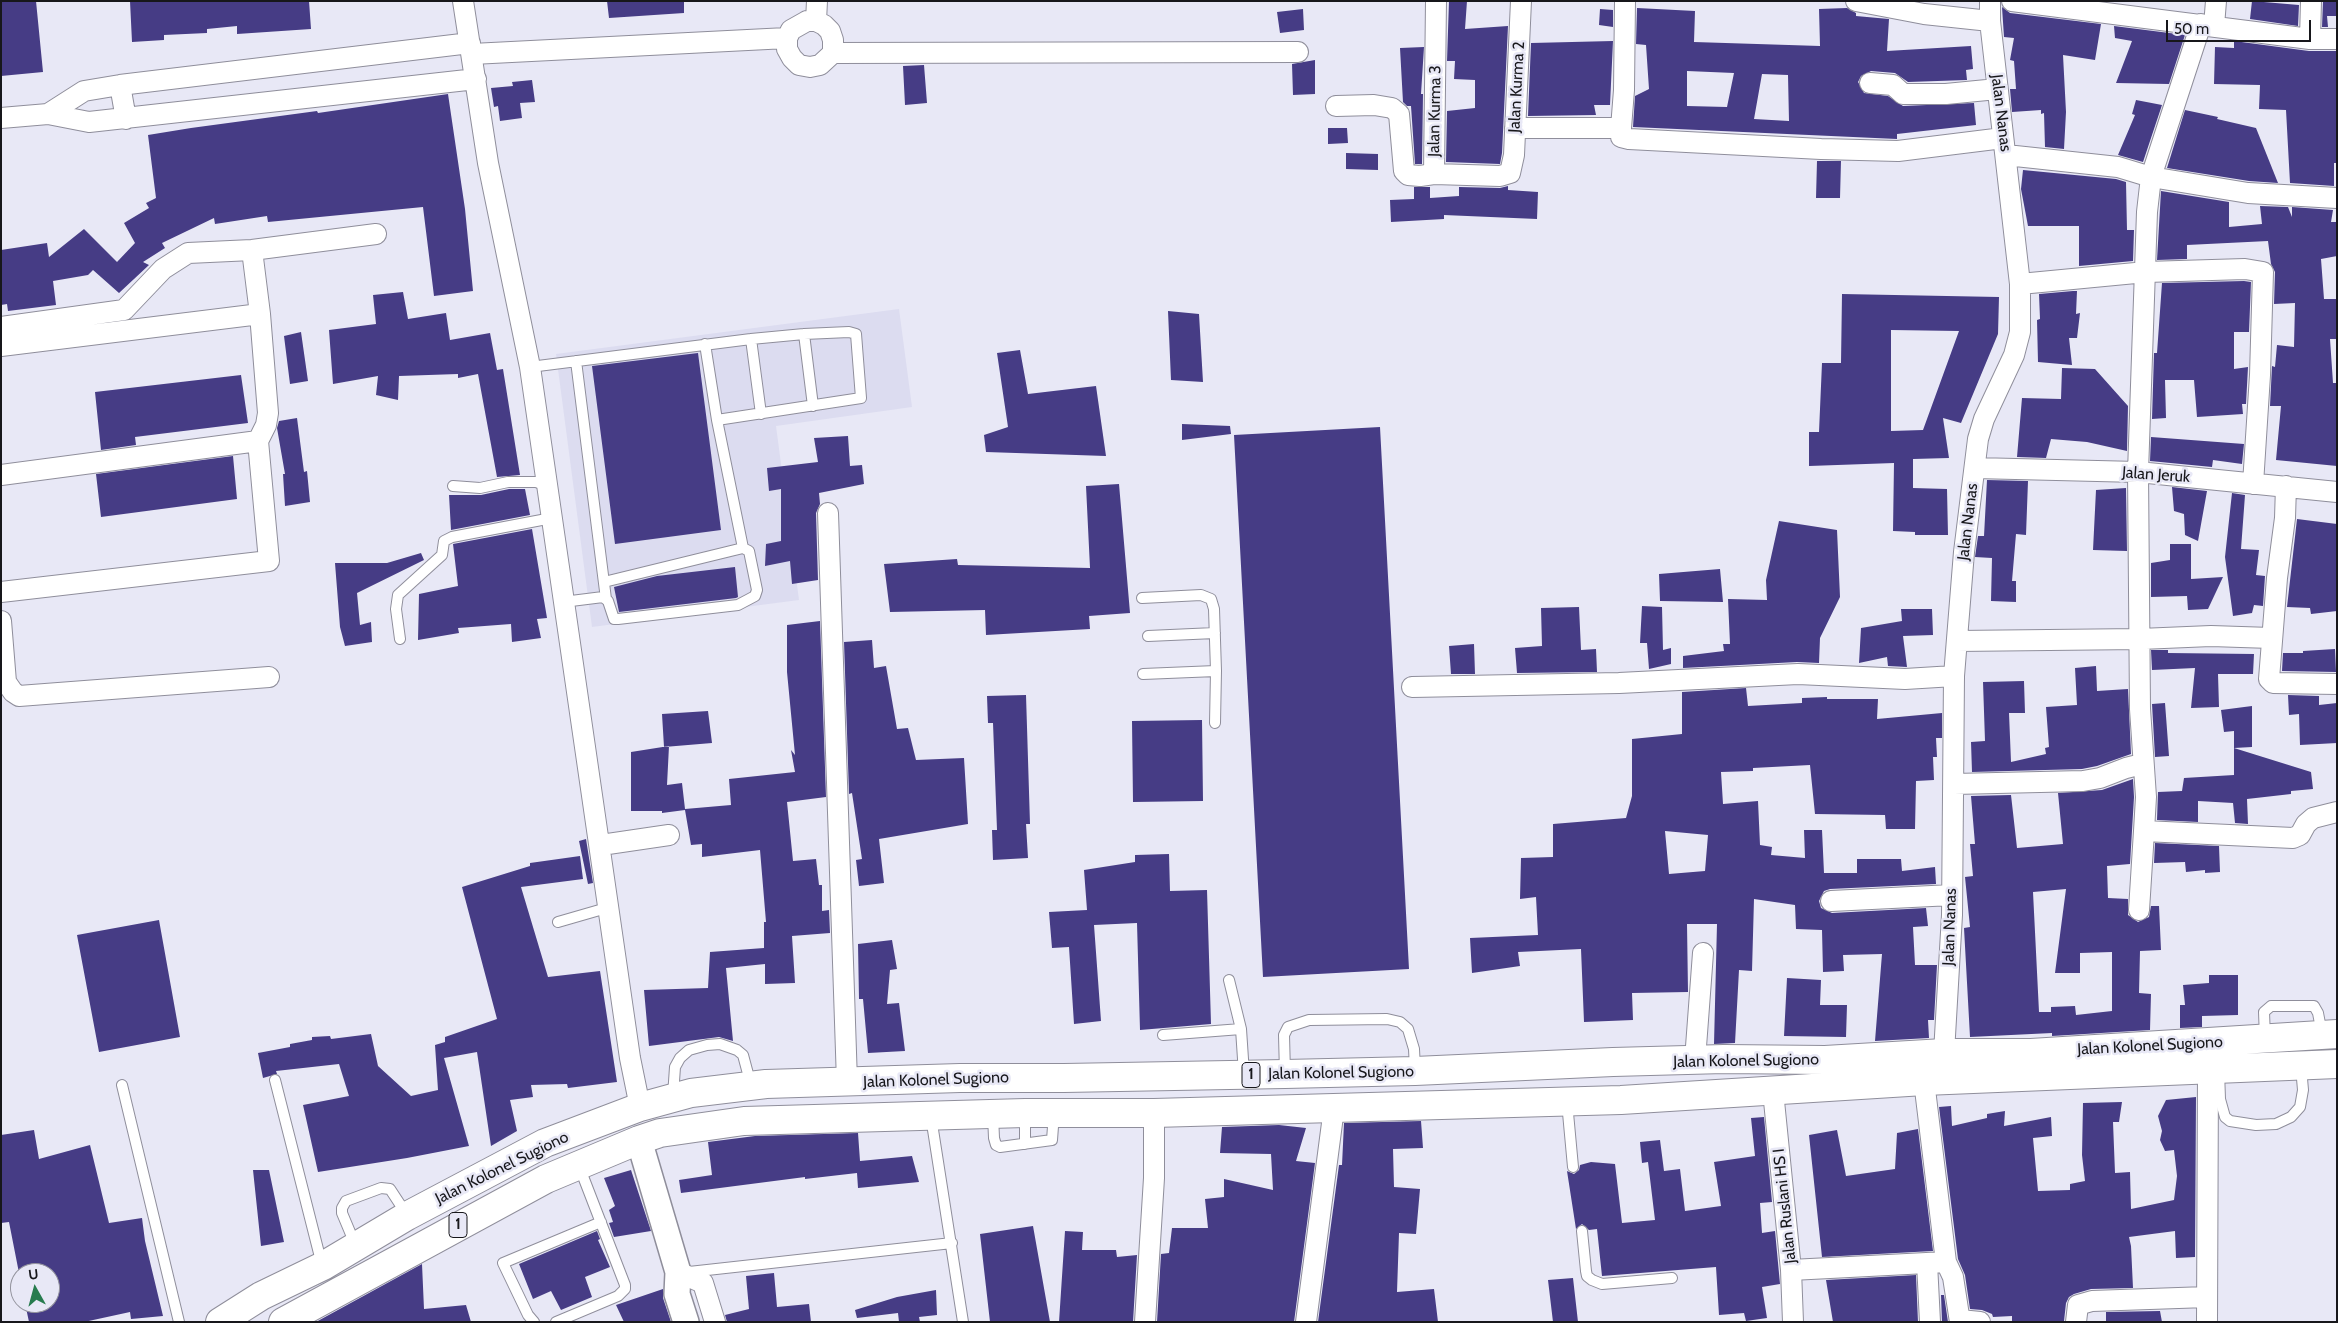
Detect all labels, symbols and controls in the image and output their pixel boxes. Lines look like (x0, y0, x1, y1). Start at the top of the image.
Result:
scale bar (2168, 10, 2313, 42)
text: 50 m (2174, 20, 2209, 38)
street label: Jalan Kurma 2 (1505, 41, 1529, 133)
street label: Jalan Kurma 3 (1425, 65, 1445, 157)
street label: Jalan Nanas (1987, 73, 2015, 153)
street label: Jalan Jeruk (2121, 463, 2191, 487)
street label: Jalan Nanas (1954, 482, 1982, 562)
street label: Jalan Nanas (1939, 888, 1961, 966)
street label: Jalan Kolonel Sugiono (2077, 1033, 2223, 1059)
street label: Jalan Kolonel Sugiono (1673, 1050, 1819, 1072)
road number: 1 (1242, 1062, 1260, 1088)
street label: Jalan Kolonel Sugiono (1268, 1062, 1414, 1084)
street label: Jalan Kolonel Sugiono (863, 1068, 1009, 1092)
street label: Jalan Kolonel Sugiono (432, 1127, 572, 1209)
street label: Jalan Ruslani HS I (1769, 1147, 1801, 1265)
road number: 1 (449, 1212, 467, 1238)
north arrow (10, 1263, 60, 1313)
text: U (27, 1265, 39, 1284)

